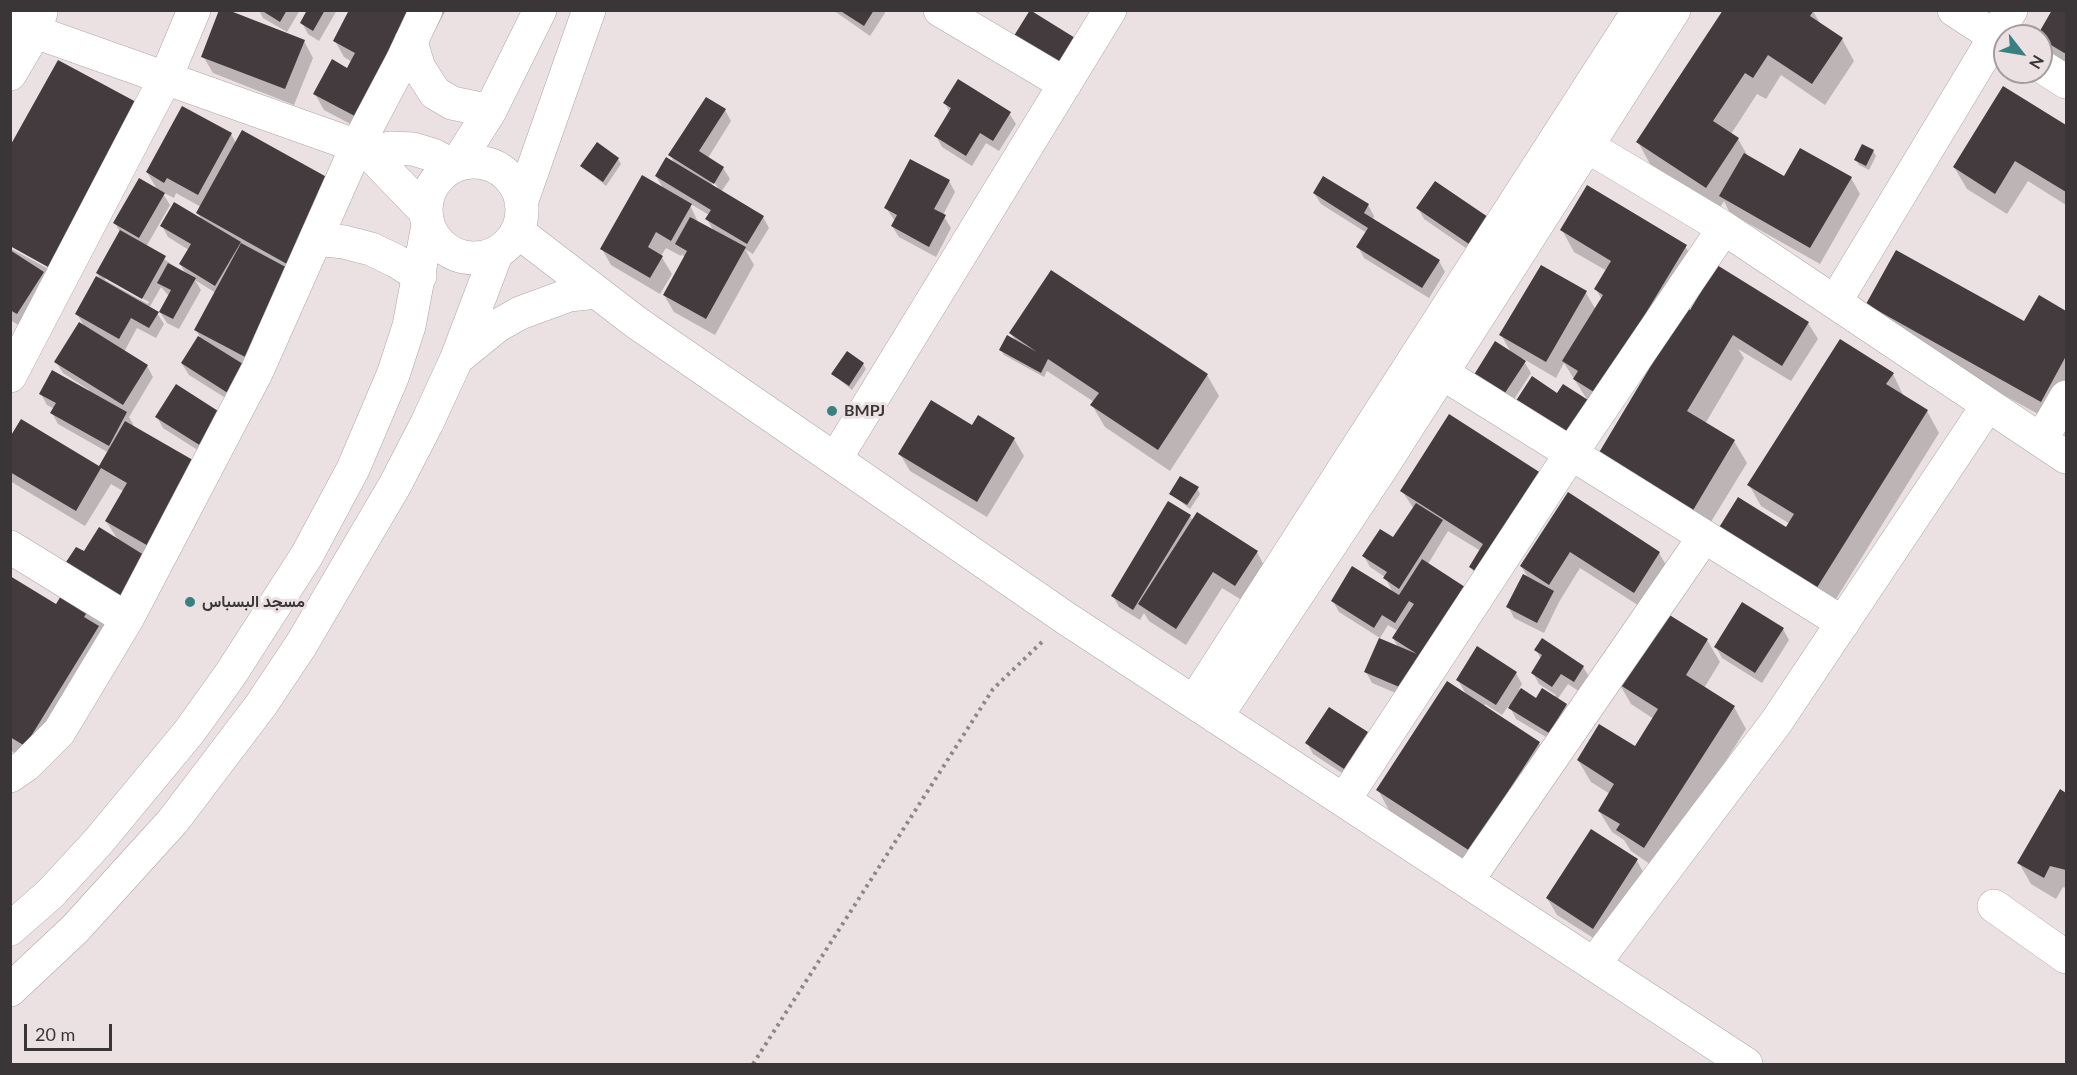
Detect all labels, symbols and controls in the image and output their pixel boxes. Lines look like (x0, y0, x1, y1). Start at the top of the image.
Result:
north arrow (1993, 24, 2053, 84)
text: N (2026, 52, 2048, 73)
place label: BMPJ (844, 401, 885, 421)
marker: BMPJ (825, 404, 839, 418)
place label: مسجد البسباس (202, 592, 305, 612)
marker: مسجد البسباس (183, 595, 197, 609)
scale bar (27, 1012, 116, 1050)
text: 20 m (35, 1023, 75, 1045)

